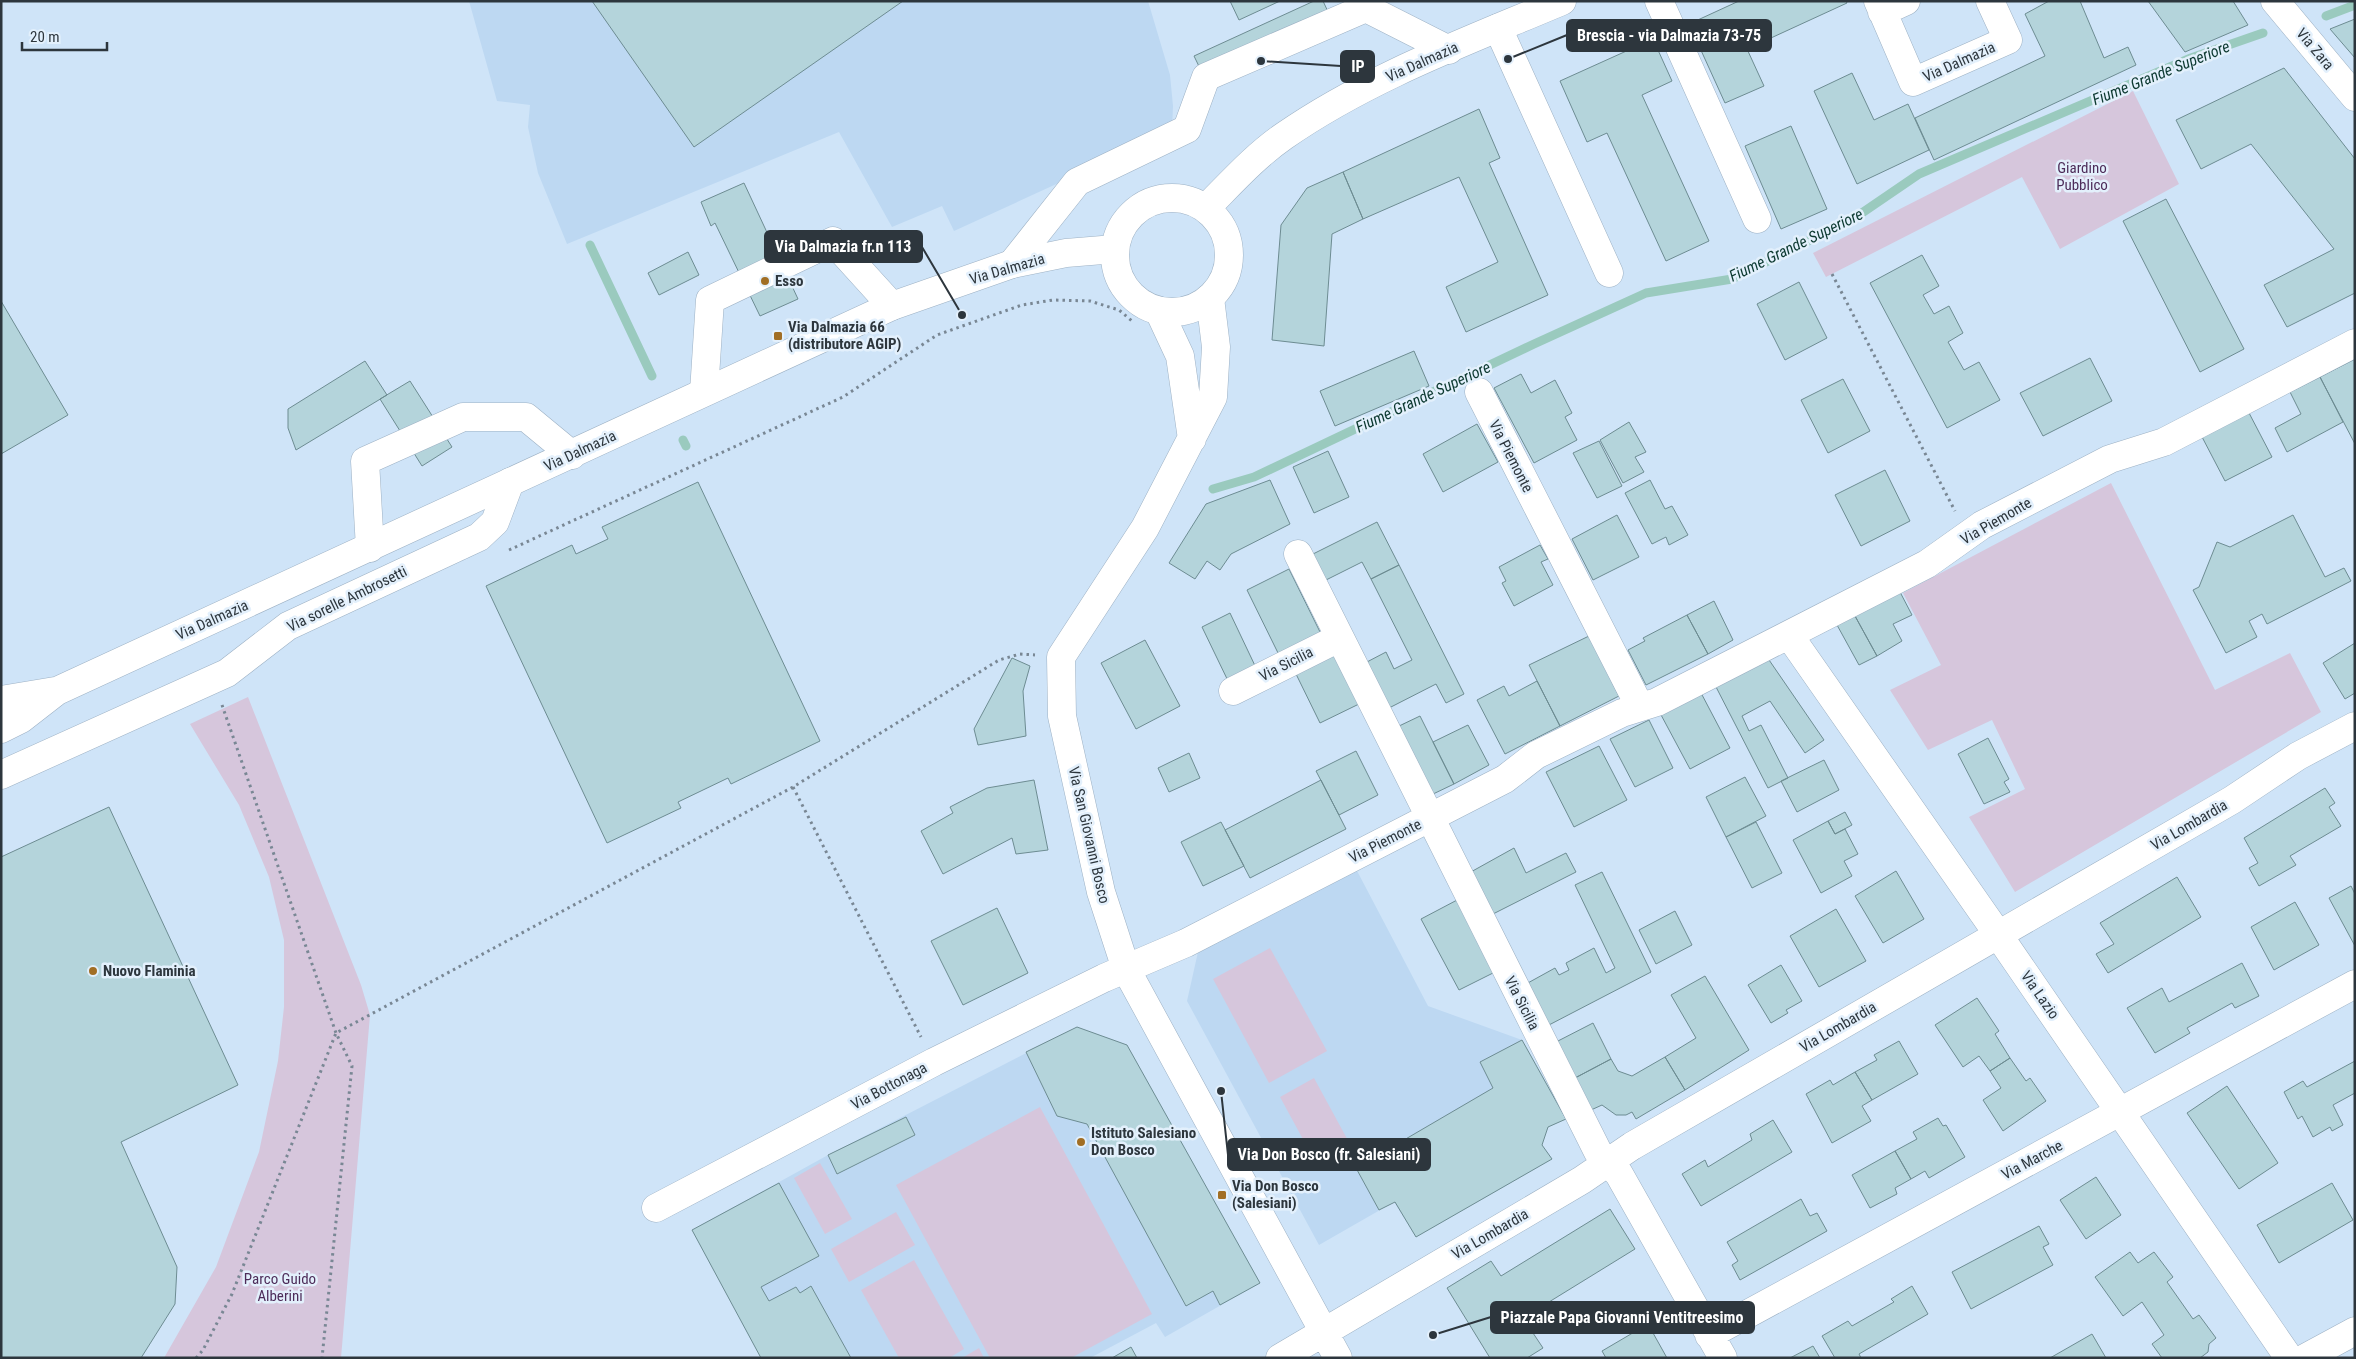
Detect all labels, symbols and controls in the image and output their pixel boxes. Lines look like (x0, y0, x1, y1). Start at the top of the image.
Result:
scale bar (22, 20, 108, 52)
callout: Brescia - via Dalmazia 73-75 (1567, 20, 1771, 51)
street label: Via Zara (2292, 24, 2338, 74)
text: Brescia - via Dalmazia 73-75 (1577, 26, 1761, 45)
text: 20 m (30, 28, 60, 46)
water label: Fiume Grande Superiore (2089, 37, 2233, 109)
street label: Via Dalmazia (1383, 38, 1461, 86)
street label: Via Dalmazia (1920, 38, 1998, 86)
callout: IP (1341, 51, 1374, 82)
text: IP (1351, 57, 1365, 76)
park label: Giardino Pubblico (2056, 159, 2108, 194)
water label: Fiume Grande Superiore (1726, 204, 1866, 286)
callout: Via Dalmazia fr.n 113 (765, 231, 922, 262)
text: Via Dalmazia fr.n 113 (775, 237, 911, 256)
street label: Via Dalmazia (967, 250, 1047, 288)
place label: Esso (775, 272, 803, 290)
marker: Esso (759, 275, 771, 287)
place label: Via Dalmazia 66 (distributore AGIP) (788, 318, 901, 353)
marker: Via Dalmazia 66 (distributore AGIP) (772, 330, 784, 342)
water label: Fiume Grande Superiore (1353, 357, 1493, 437)
street label: Via Piemonte (1485, 417, 1537, 495)
street label: Via Dalmazia (541, 426, 619, 476)
street label: Via Piemonte (1957, 493, 2035, 549)
street label: Via sorelle Ambrosetti (284, 562, 410, 636)
street label: Via Dalmazia (173, 596, 251, 644)
street label: Via Sicilia (1256, 643, 1316, 685)
street label: Via San Giovanni Bosco (1065, 765, 1113, 905)
street label: Via Lombardia (2147, 796, 2231, 854)
street label: Via Piemonte (1346, 815, 1424, 867)
place label: Nuovo Flaminia (103, 962, 196, 980)
marker: Nuovo Flaminia (87, 965, 99, 977)
street label: Via Lazio (2017, 968, 2063, 1022)
street label: Via Sicilia (1501, 973, 1543, 1033)
street label: Via Lombardia (1796, 998, 1880, 1056)
street label: Via Bottonaga (848, 1058, 930, 1114)
place label: Istituto Salesiano Don Bosco (1091, 1124, 1196, 1159)
marker: Istituto Salesiano Don Bosco (1075, 1136, 1087, 1148)
street label: Via Marche (1998, 1136, 2066, 1184)
callout: Via Don Bosco (fr. Salesiani) (1228, 1139, 1430, 1170)
text: Via Don Bosco (fr. Salesiani) (1238, 1145, 1420, 1164)
place label: Via Don Bosco (Salesiani) (1232, 1177, 1319, 1212)
marker: Via Don Bosco (Salesiani) (1216, 1189, 1228, 1201)
street label: Via Lombardia (1448, 1205, 1532, 1263)
park label: Parco Guido Alberini (244, 1270, 316, 1305)
callout: Piazzale Papa Giovanni Ventitreesimo (1491, 1302, 1754, 1333)
text: Piazzale Papa Giovanni Ventitreesimo (1501, 1308, 1743, 1327)

